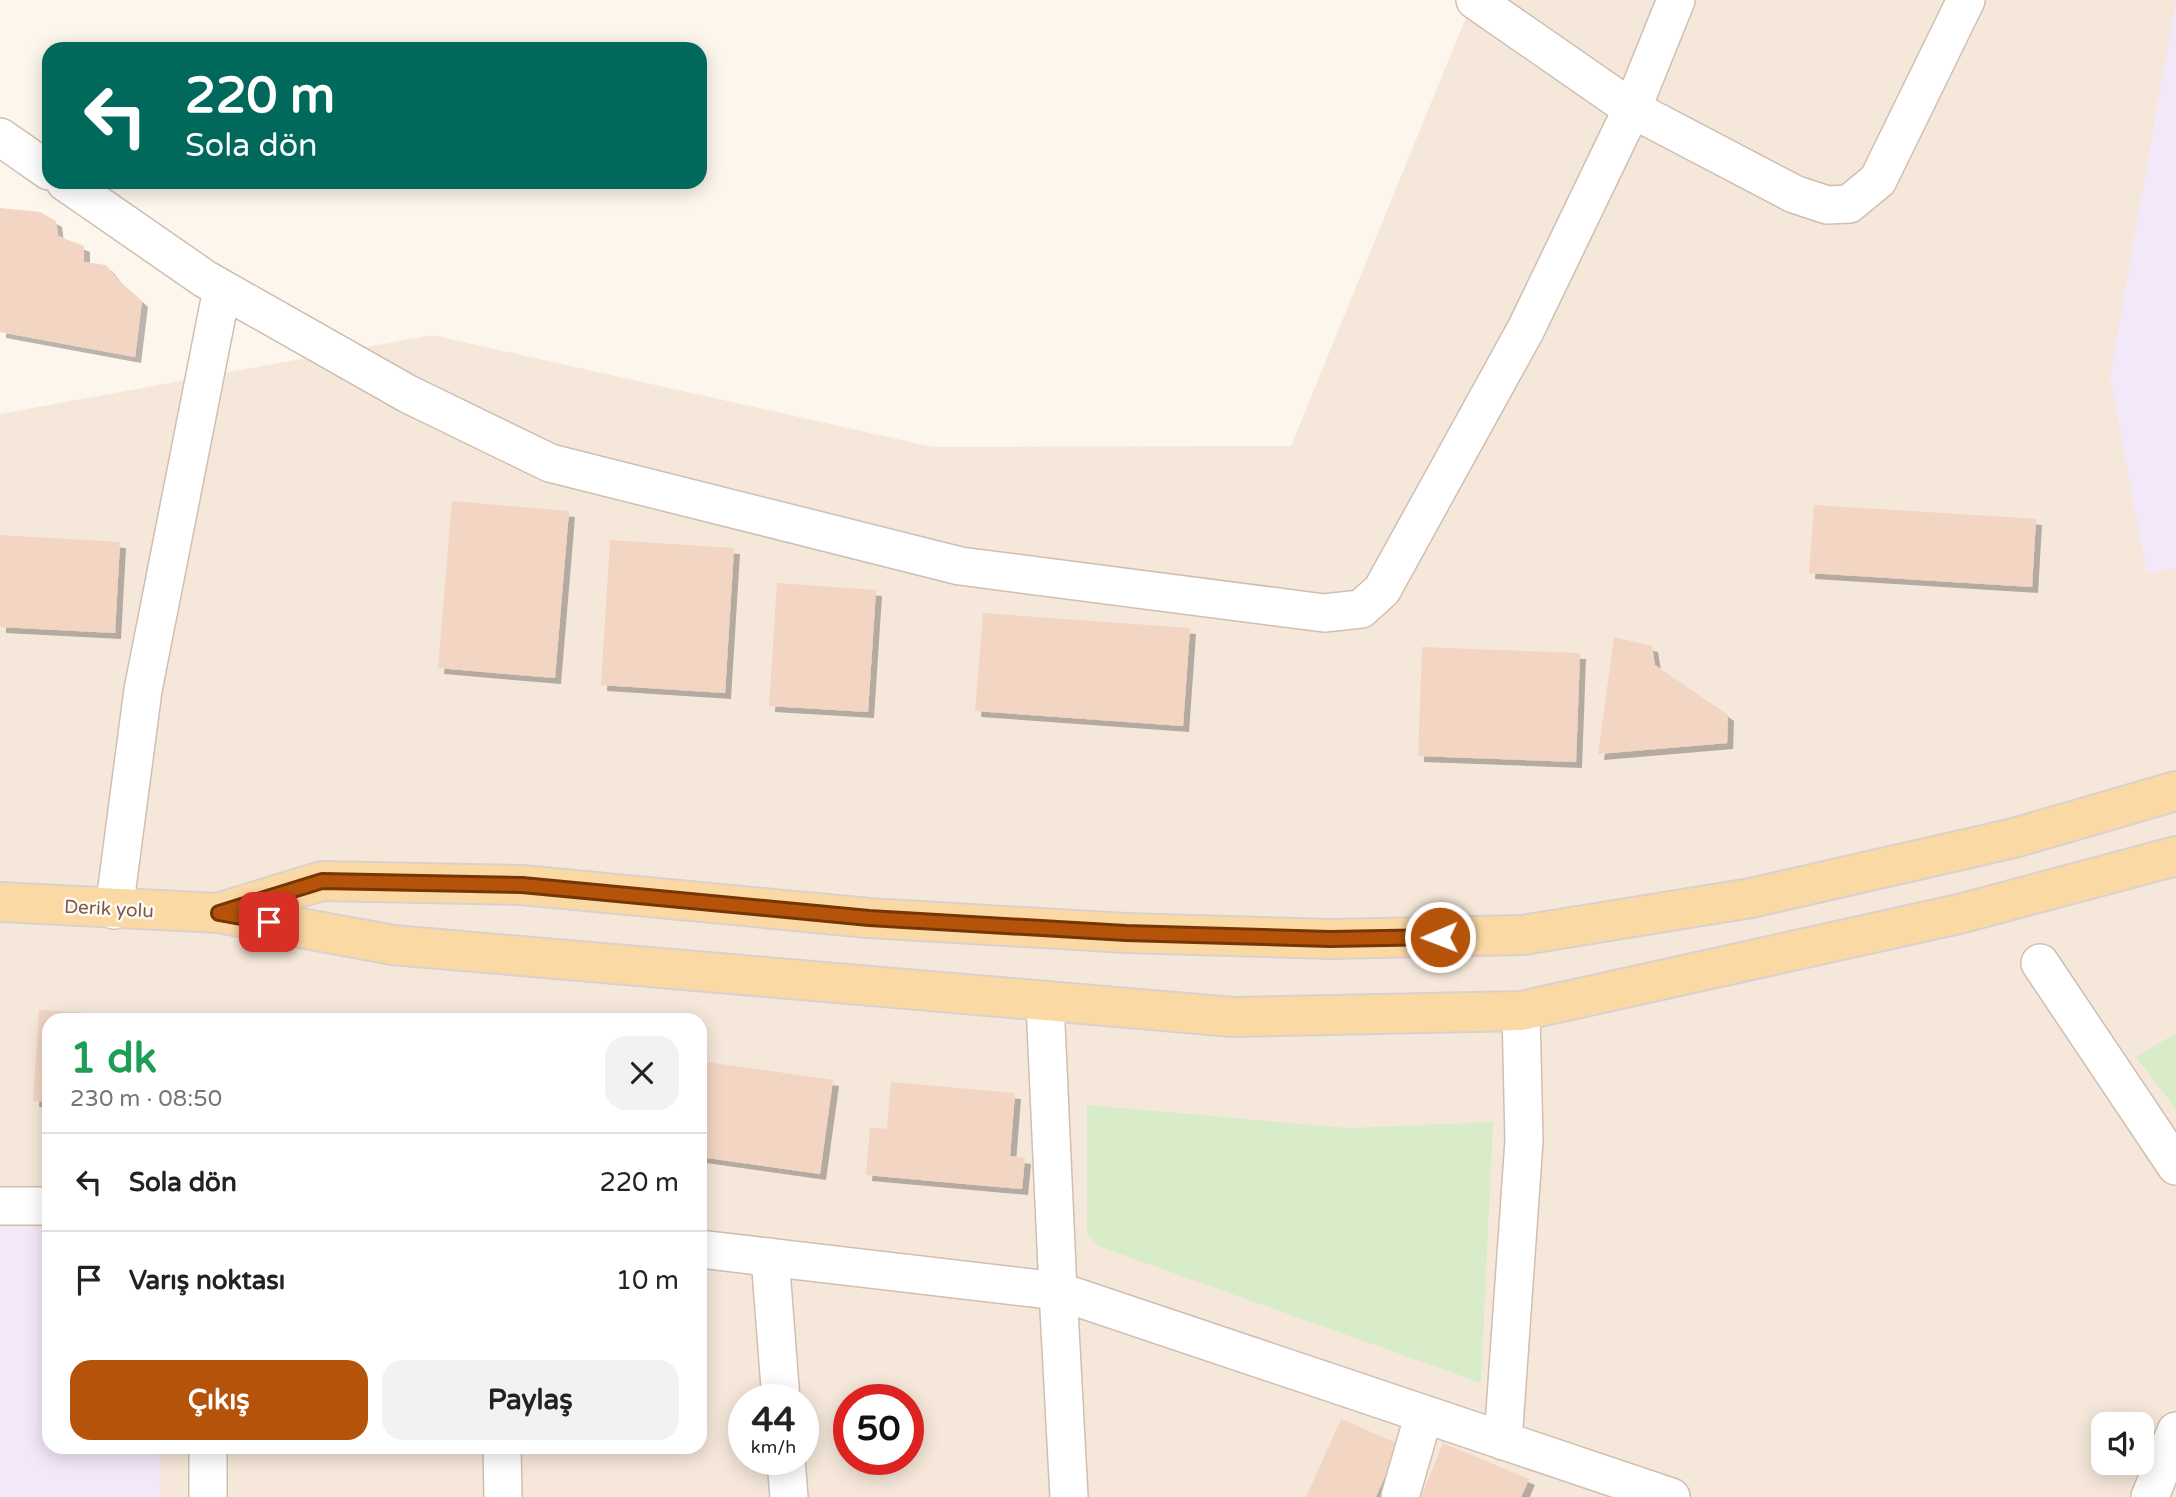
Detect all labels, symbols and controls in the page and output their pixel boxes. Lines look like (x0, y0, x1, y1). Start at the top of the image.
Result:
text: 220 m (185, 67, 335, 126)
icon: left (70, 70, 161, 161)
text: Sola dön (185, 127, 318, 165)
pin (239, 892, 299, 952)
street label: Derik yolu (63, 896, 154, 922)
position arrow (1403, 900, 1477, 974)
icon: arrive (250, 903, 288, 941)
text: 1 dk (70, 1033, 157, 1084)
button: close (605, 1036, 679, 1110)
text: 230 m · 08:50 (70, 1085, 222, 1113)
icon: left (70, 1163, 108, 1201)
text: Sola dön (129, 1167, 237, 1198)
text: 220 m (599, 1167, 679, 1198)
icon: arrive (70, 1261, 108, 1299)
text: Varış noktası (129, 1265, 285, 1296)
text: 10 m (616, 1265, 679, 1296)
button: Çıkış (70, 1360, 368, 1440)
button: Paylaş (382, 1360, 679, 1440)
speed limit sign: 50 (833, 1384, 924, 1475)
text: 44 (752, 1399, 795, 1441)
map controls (2091, 1412, 2154, 1475)
button: sound (2091, 1412, 2154, 1475)
text: km/h (751, 1436, 796, 1458)

